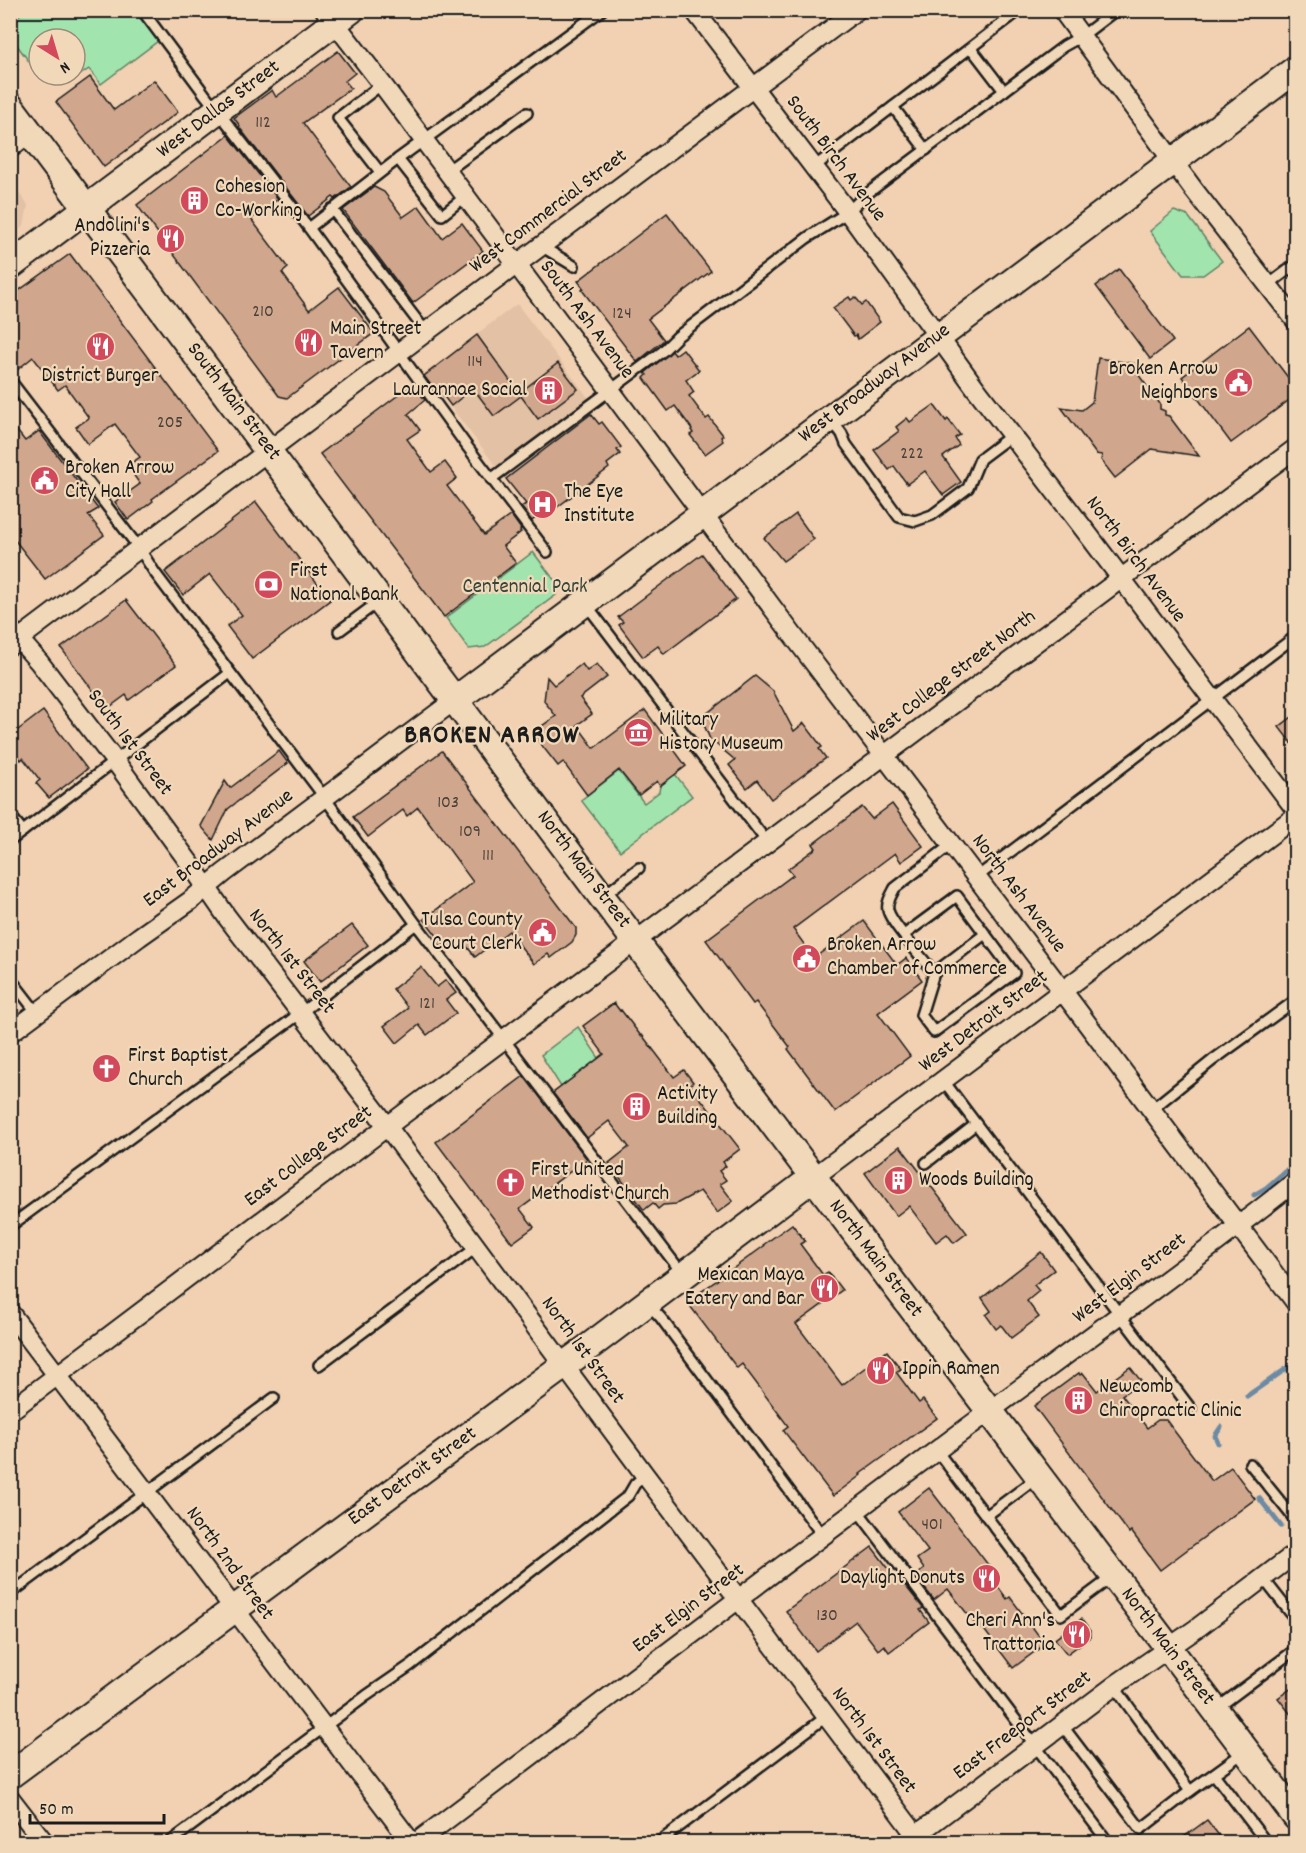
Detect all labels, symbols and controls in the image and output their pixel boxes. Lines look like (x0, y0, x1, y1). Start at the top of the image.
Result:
north arrow (27, 27, 87, 87)
street label: West Dallas Street (151, 53, 287, 166)
text: N (54, 55, 75, 79)
street label: South Birch Avenue (777, 89, 893, 229)
house number: 112 (255, 111, 271, 136)
street label: West Commercial Street (464, 142, 635, 282)
place label: Cohesion Co-Working (215, 173, 302, 227)
building icon: Cohesion Co-Working (178, 184, 210, 216)
place label: Andolini's Pizzeria (74, 212, 151, 266)
restaurant icon: Andolini's Pizzeria (155, 223, 187, 255)
street label: South Ash Avenue (531, 254, 641, 386)
house number: 210 (252, 300, 274, 325)
house number: 124 (612, 302, 632, 327)
place label: Main Street Tavern (330, 315, 422, 369)
street label: West Broadway Avenue (793, 317, 957, 451)
restaurant icon: Main Street Tavern (293, 326, 325, 358)
restaurant icon: District Burger (84, 330, 116, 362)
street label: South Main Street (178, 337, 288, 468)
house number: 114 (467, 350, 483, 375)
place label: Broken Arrow Neighbors (1109, 355, 1218, 409)
place label: District Burger (42, 362, 159, 392)
public building icon: Broken Arrow Neighbors (1223, 366, 1255, 398)
building icon: Laurannae Social (532, 375, 564, 407)
place label: Laurannae Social (393, 376, 527, 406)
house number: 205 (157, 411, 183, 436)
house number: 222 (900, 442, 924, 467)
place label: Broken Arrow City Hall (65, 454, 174, 508)
public building icon: Broken Arrow City Hall (28, 465, 60, 497)
place label: The Eye Institute (564, 478, 634, 532)
hospital icon: The Eye Institute (527, 489, 559, 521)
street label: North Birch Avenue (1077, 490, 1193, 630)
place label: First National Bank (290, 557, 399, 611)
bank icon: First National Bank (253, 568, 285, 600)
park label: Centennial Park (463, 573, 588, 603)
street label: West College Street North (861, 603, 1043, 751)
street label: South 1st Street (79, 683, 179, 803)
place label: Military History Museum (659, 706, 784, 760)
district label: BROKEN ARROW (404, 717, 580, 756)
museum icon: Military History Museum (622, 717, 654, 749)
street label: East Broadway Avenue (137, 782, 301, 916)
house number: 103 (437, 791, 459, 816)
street label: North Main Street (529, 805, 638, 936)
house number: 109 (459, 820, 481, 845)
street label: North Ash Avenue (963, 828, 1073, 960)
house number: 111 (482, 844, 494, 869)
street label: North 1st Street (240, 903, 342, 1021)
place label: Tulsa County Court Clerk (421, 906, 522, 960)
public building icon: Tulsa County Court Clerk (527, 917, 559, 949)
place label: Broken Arrow Chamber of Commerce (827, 931, 1007, 985)
public building icon: Broken Arrow Chamber of Commerce (790, 942, 822, 974)
street label: West Detroit Street (913, 963, 1055, 1081)
house number: 121 (419, 992, 435, 1017)
place label: First Baptist Church (128, 1042, 228, 1096)
church icon: First Baptist Church (91, 1053, 123, 1085)
place label: Activity Building (657, 1080, 718, 1134)
building icon: Activity Building (620, 1091, 652, 1123)
street label: East College Street (238, 1099, 380, 1215)
place label: First United Methodist Church (531, 1156, 669, 1210)
building icon: Woods Building (882, 1165, 914, 1197)
place label: Woods Building (919, 1166, 1034, 1196)
church icon: First United Methodist Church (494, 1167, 526, 1199)
street label: North Main Street (821, 1194, 930, 1325)
street label: West Elgin Street (1067, 1226, 1193, 1332)
place label: Mexican Maya Eatery and Bar (685, 1261, 805, 1315)
restaurant icon: Mexican Maya Eatery and Bar (809, 1272, 841, 1304)
street label: North 1st Street (533, 1291, 632, 1411)
restaurant icon: Ippin Ramen (865, 1354, 897, 1386)
place label: Ippin Ramen (902, 1355, 1000, 1385)
place label: Newcomb Chiropractic Clinic (1099, 1373, 1242, 1427)
building icon: Newcomb Chiropractic Clinic (1062, 1384, 1094, 1416)
street label: East Detroit Street (342, 1420, 484, 1534)
street label: North 2nd Street (177, 1501, 281, 1627)
house number: 401 (921, 1513, 943, 1538)
street label: East Elgin Street (627, 1557, 752, 1661)
restaurant icon: Daylight Donuts (970, 1563, 1002, 1595)
place label: Daylight Donuts (840, 1564, 965, 1594)
street label: North Main Street (1113, 1582, 1222, 1713)
house number: 130 (816, 1604, 838, 1629)
place label: Cheri Ann's Trattoria (965, 1607, 1056, 1661)
restaurant icon: Cheri Ann's Trattoria (1060, 1618, 1092, 1650)
street label: East Freeport Street (947, 1664, 1099, 1788)
street label: North 1st Street (823, 1681, 923, 1801)
scale bar (30, 1787, 164, 1825)
text: 50 m (39, 1798, 74, 1823)

